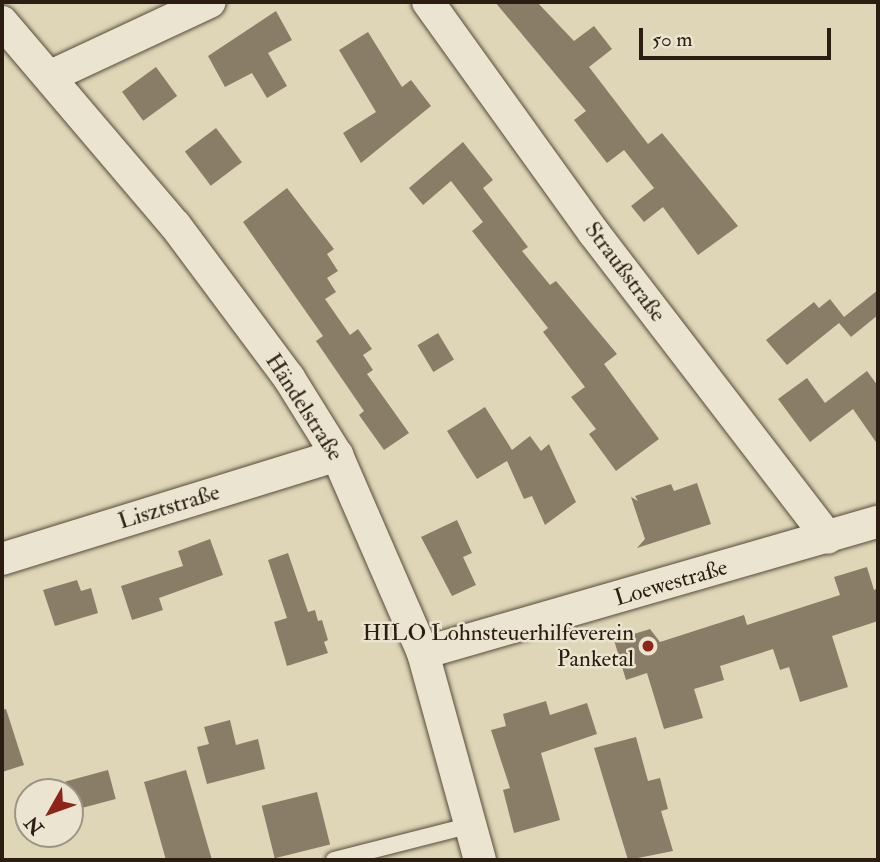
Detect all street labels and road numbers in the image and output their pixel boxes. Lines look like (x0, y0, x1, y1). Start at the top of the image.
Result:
street label: Straußstraße (578, 217, 672, 327)
street label: Händelstraße (259, 348, 349, 466)
street label: Lisztstraße (115, 479, 223, 535)
street label: Loewestraße (611, 554, 731, 612)

